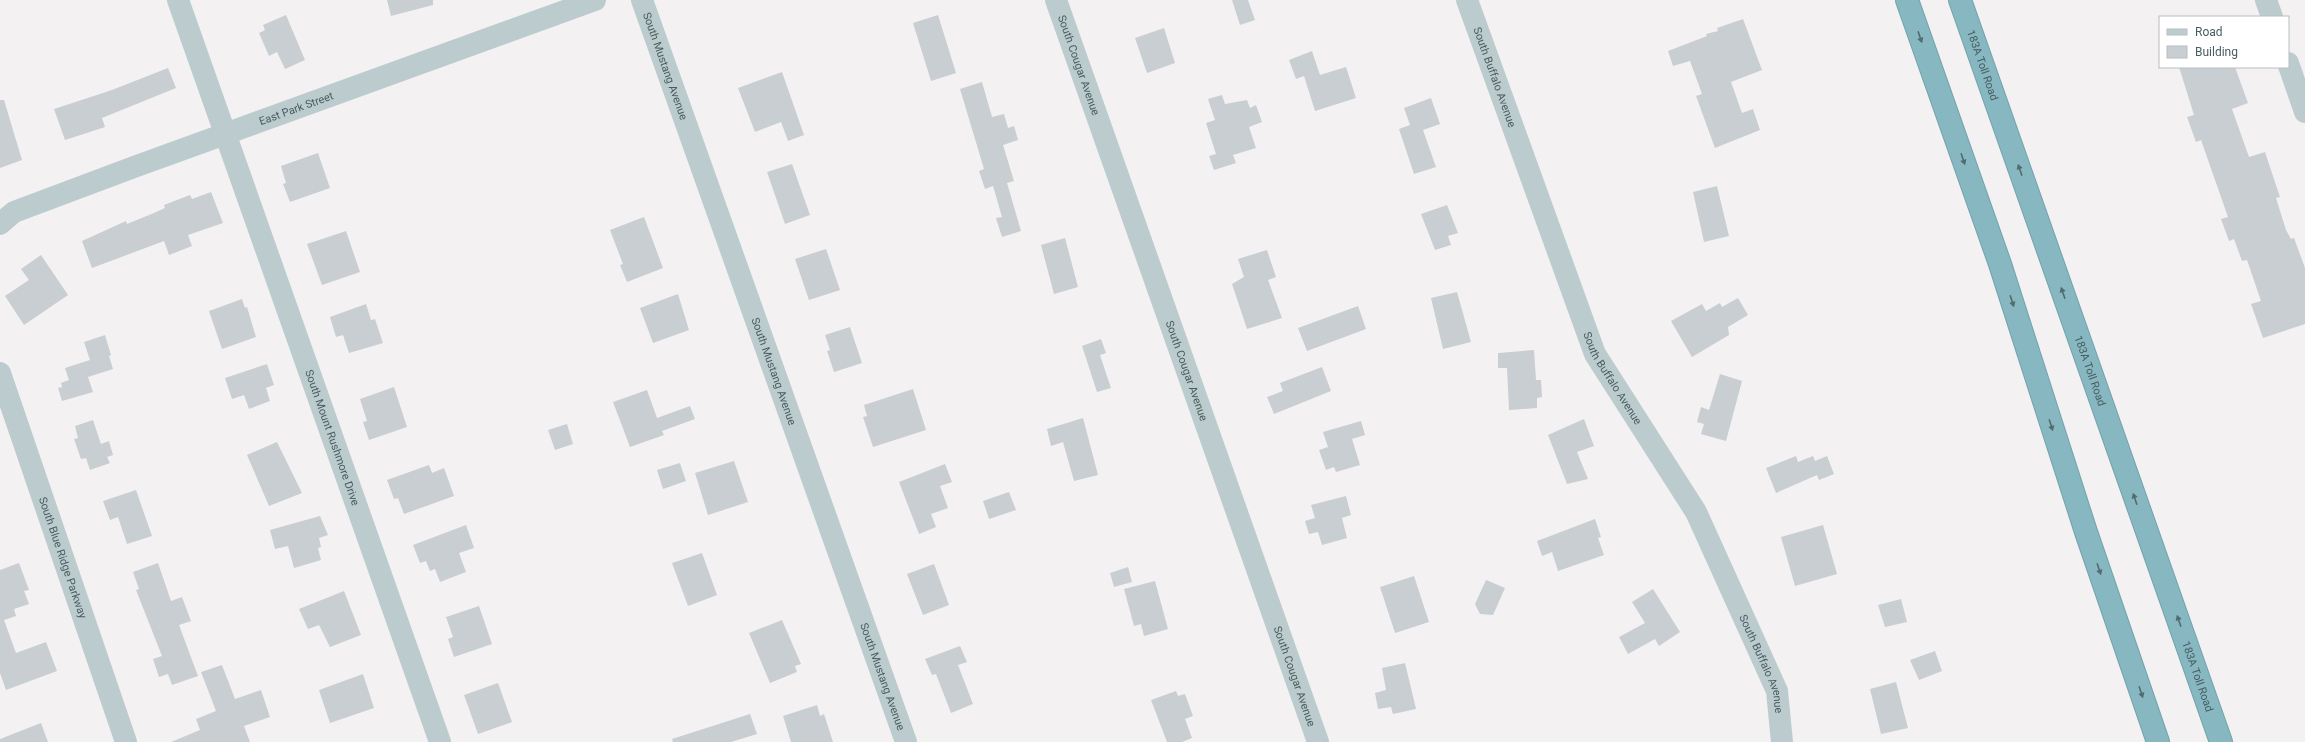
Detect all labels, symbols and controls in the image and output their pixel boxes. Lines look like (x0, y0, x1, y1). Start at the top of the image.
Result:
street label: South Mustang Avenue (640, 10, 691, 122)
street label: South Cougar Avenue (1055, 13, 1103, 117)
legend (2159, 16, 2289, 68)
street label: South Buffalo Avenue (1471, 25, 1519, 129)
text: Road (2195, 25, 2223, 39)
street label: 183A Toll Road (1964, 28, 2001, 102)
one-way arrow (1917, 31, 1923, 43)
text: Building (2195, 45, 2238, 59)
street label: East Park Street (257, 89, 335, 128)
one-way arrow (1960, 154, 1966, 166)
one-way arrow (2016, 164, 2022, 176)
one-way arrow (2059, 287, 2065, 299)
one-way arrow (2009, 295, 2015, 307)
street label: South Mustang Avenue (749, 316, 799, 427)
street label: South Cougar Avenue (1163, 319, 1211, 423)
street label: South Buffalo Avenue (1581, 330, 1645, 427)
street label: 183A Toll Road (2072, 334, 2109, 408)
street label: South Mount Rushmore Drive (303, 368, 363, 507)
one-way arrow (2049, 419, 2055, 431)
one-way arrow (2132, 492, 2138, 504)
street label: South Blue Ridge Parkway (36, 495, 90, 621)
one-way arrow (2096, 563, 2102, 575)
street label: South Buffalo Avenue (1737, 612, 1786, 714)
one-way arrow (2175, 615, 2181, 627)
street label: South Mustang Avenue (858, 621, 908, 732)
street label: South Cougar Avenue (1271, 624, 1318, 728)
street label: 183A Toll Road (2180, 639, 2216, 713)
one-way arrow (2138, 686, 2144, 698)

